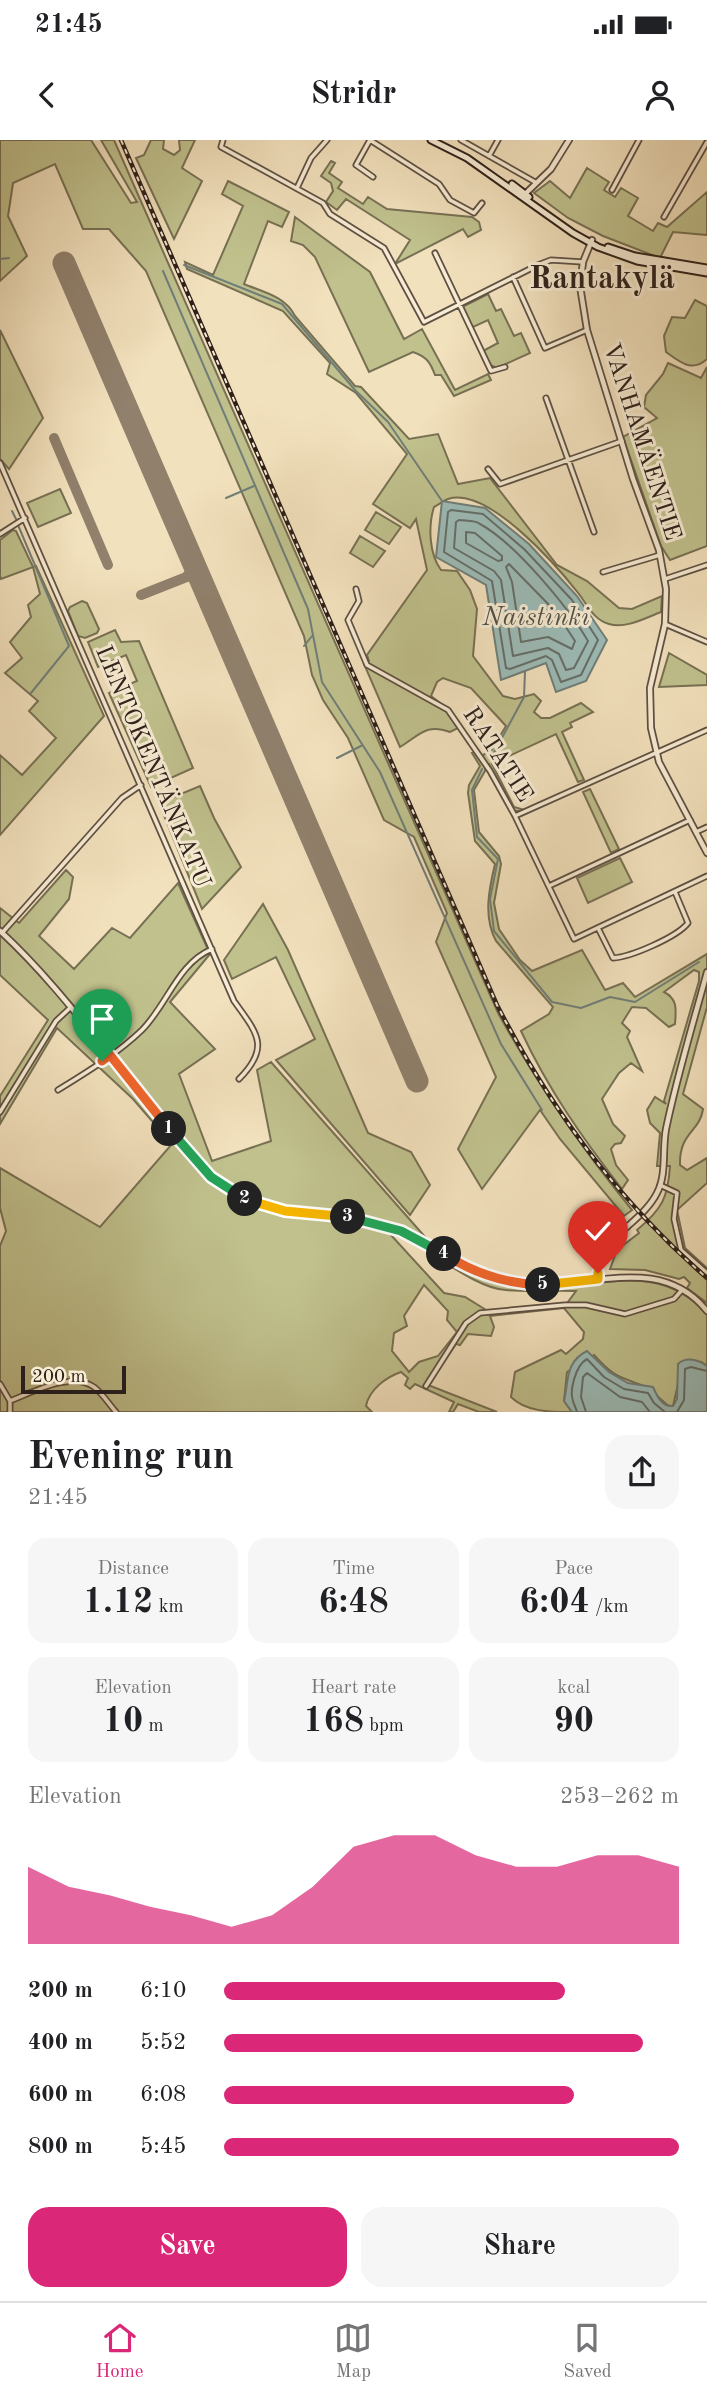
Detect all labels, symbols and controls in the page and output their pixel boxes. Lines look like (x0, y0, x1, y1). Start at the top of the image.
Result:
text: 21:45 (35, 12, 103, 38)
icon: back (28, 76, 66, 114)
icon: person (641, 76, 679, 114)
text: Stridr (311, 79, 396, 111)
district label: Rantakylä (529, 264, 675, 296)
street label: VANHAMÄENTIE (598, 340, 687, 544)
water label: Naistinki (481, 605, 590, 631)
street label: LENTOKENTÄNKATU (90, 641, 217, 892)
street label: RATATIE (458, 703, 536, 807)
pin (72, 989, 132, 1061)
icon: arrive (83, 1000, 121, 1038)
pin: 1 (152, 1112, 186, 1146)
text: 1 (163, 1119, 174, 1138)
pin: 2 (228, 1182, 262, 1216)
text: 2 (239, 1189, 250, 1208)
pin: 3 (330, 1200, 366, 1234)
pin (568, 1201, 628, 1273)
text: 3 (342, 1207, 353, 1226)
icon: check (579, 1212, 617, 1250)
pin: 4 (426, 1236, 462, 1272)
text: 4 (438, 1244, 449, 1263)
pin: 5 (526, 1268, 560, 1302)
text: 5 (537, 1275, 548, 1294)
scale bar (21, 1363, 126, 1395)
text: 200 m (32, 1368, 85, 1387)
button: share (605, 1435, 679, 1509)
text: Evening run (28, 1439, 234, 1477)
text: 21:45 (28, 1486, 88, 1509)
text: Distance (97, 1560, 169, 1579)
text: Time (332, 1560, 375, 1579)
text: Pace (555, 1560, 593, 1579)
text: 1.12 (83, 1585, 153, 1620)
text: 6:48 (318, 1585, 389, 1620)
text: 6:04 (519, 1585, 590, 1620)
text: km (153, 1598, 184, 1617)
text: /km (590, 1598, 629, 1617)
text: Elevation (95, 1679, 172, 1698)
text: Heart rate (311, 1679, 396, 1698)
text: kcal (557, 1679, 590, 1698)
text: 10 (103, 1704, 143, 1739)
text: 168 (303, 1704, 364, 1739)
text: 90 (554, 1704, 594, 1739)
text: m (143, 1717, 164, 1736)
text: bpm (364, 1717, 404, 1736)
text: Elevation (28, 1785, 122, 1808)
text: 253–262 m (560, 1785, 679, 1808)
text: 200 m (28, 1979, 93, 2002)
text: 6:10 (140, 1979, 186, 2002)
text: 400 m (28, 2031, 93, 2054)
text: 5:52 (140, 2031, 186, 2054)
text: 600 m (28, 2083, 93, 2106)
text: 6:08 (140, 2083, 186, 2106)
text: 800 m (28, 2135, 93, 2158)
text: 5:45 (140, 2135, 186, 2158)
button: Save (28, 2207, 347, 2287)
button: Share (361, 2207, 679, 2287)
tab: Home (95, 2319, 144, 2384)
tab: Map (334, 2319, 372, 2384)
tab: Saved (563, 2319, 612, 2384)

